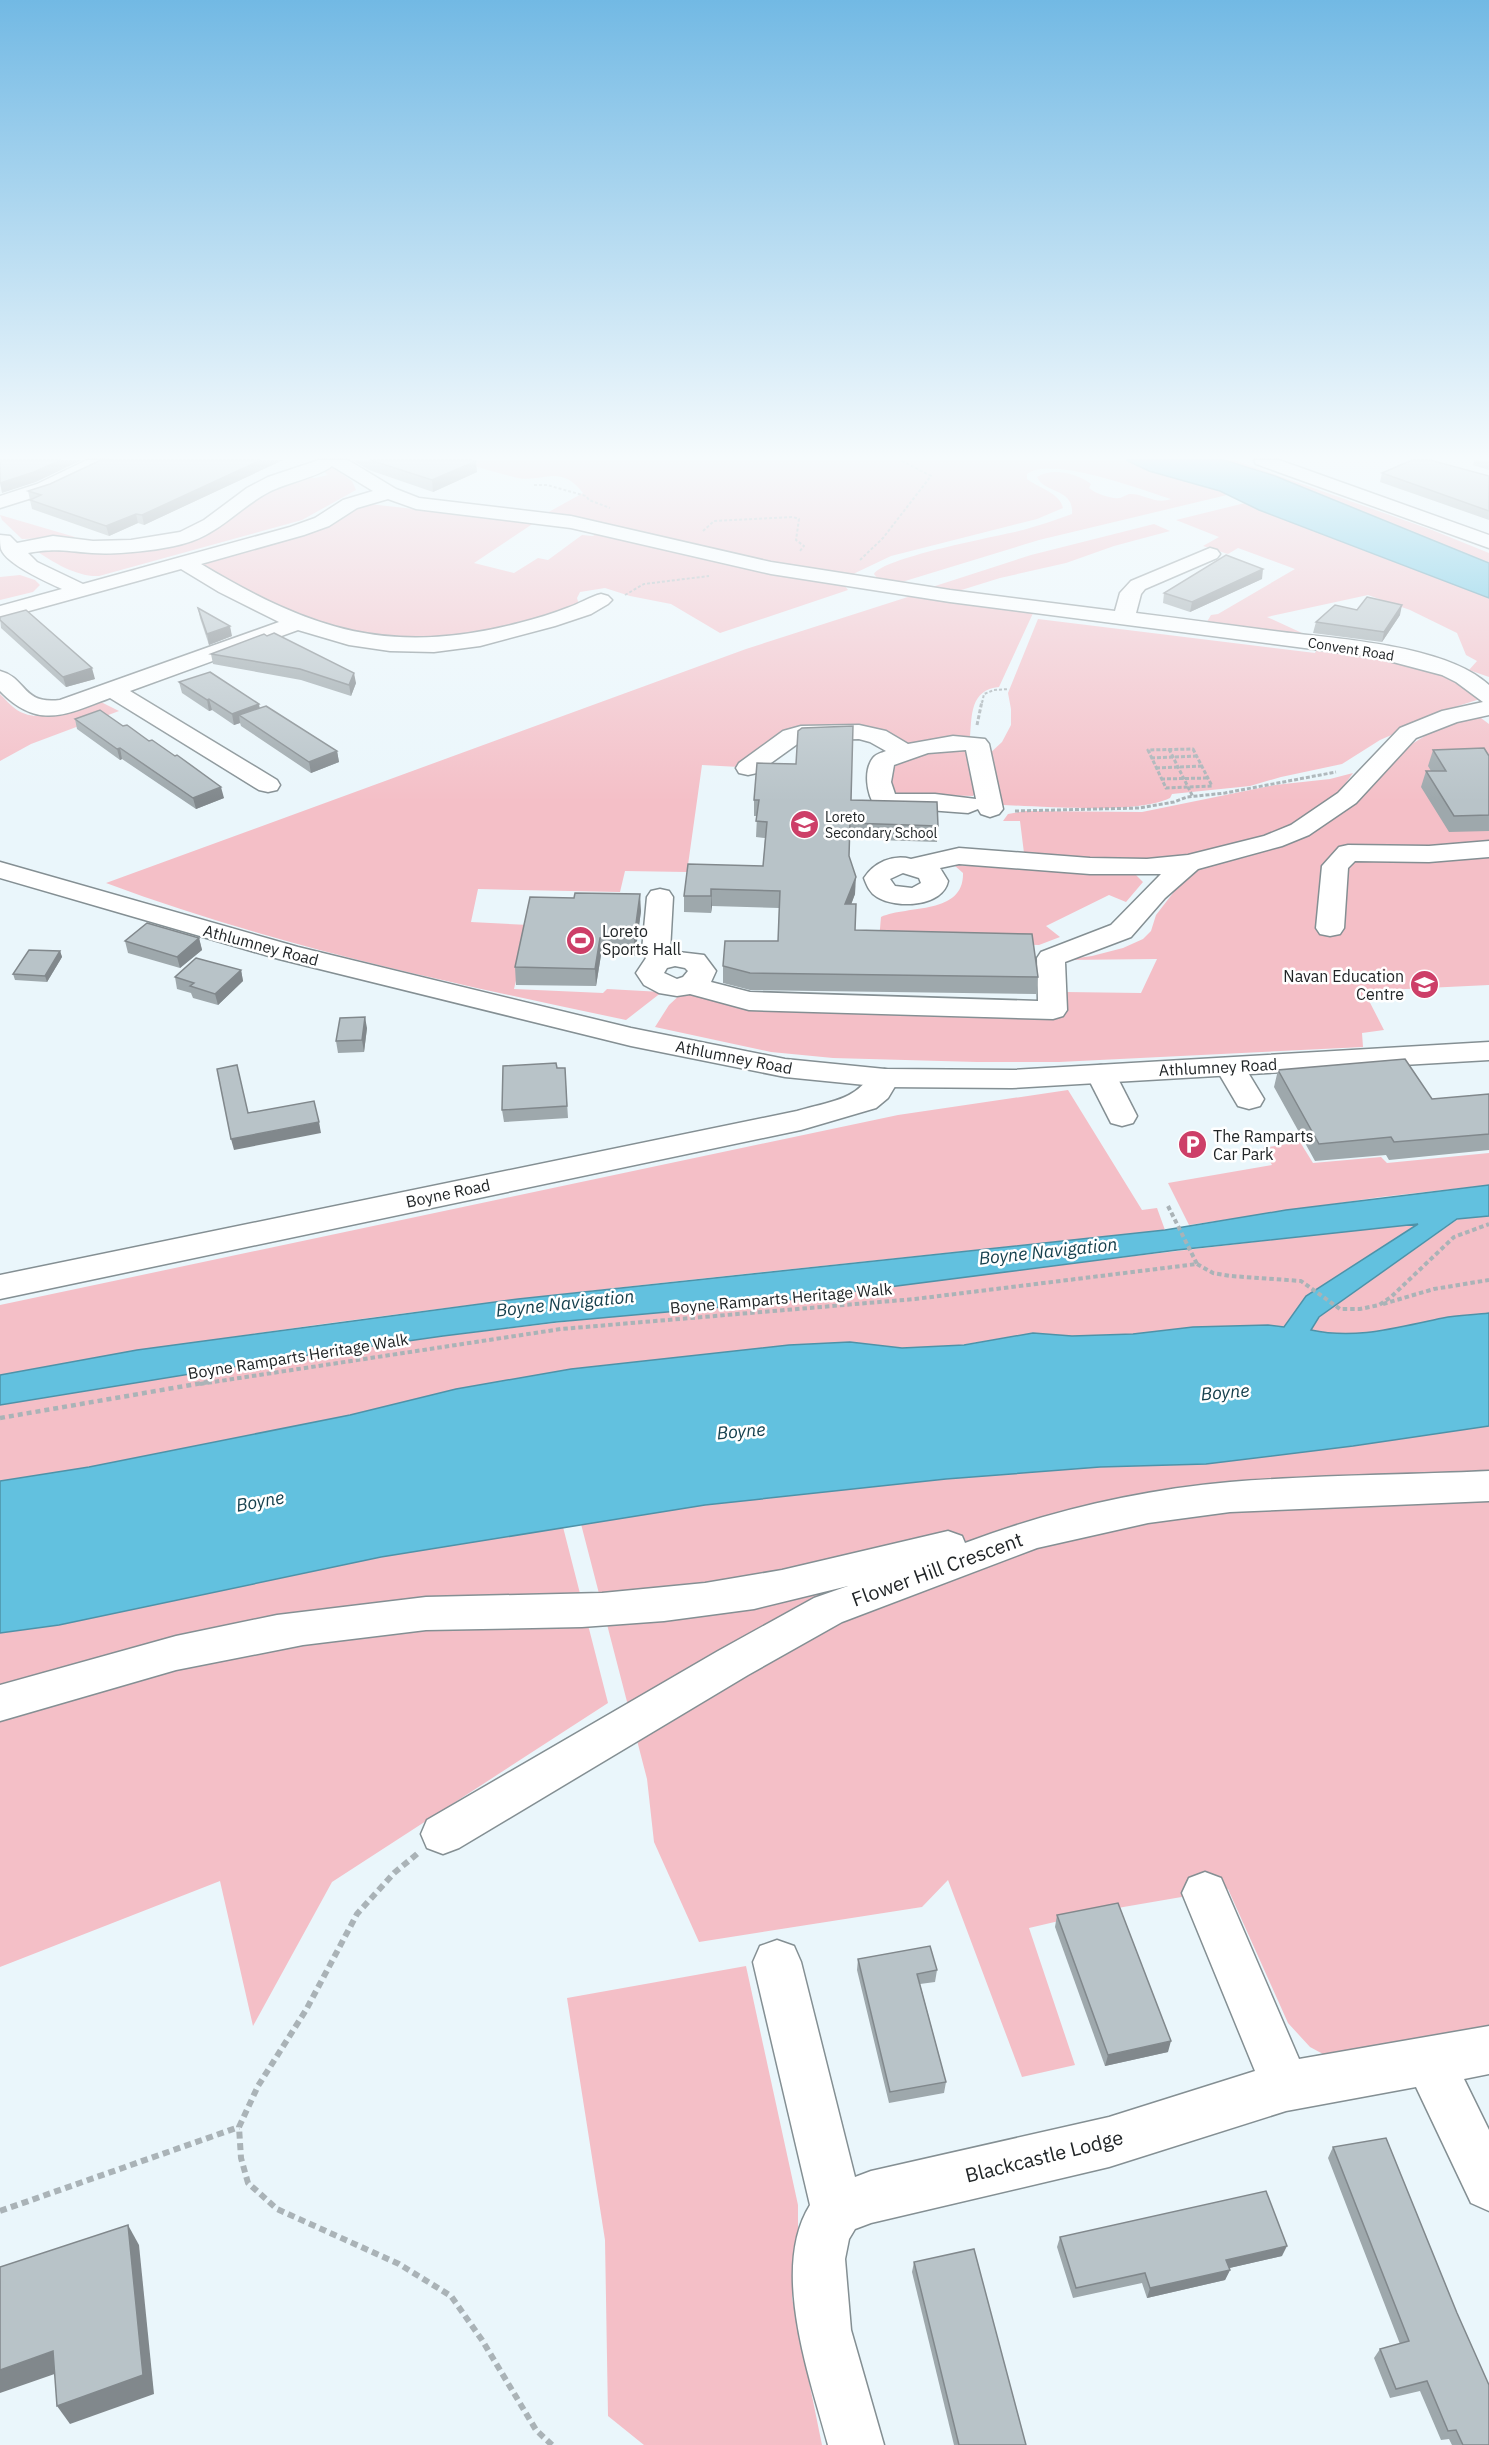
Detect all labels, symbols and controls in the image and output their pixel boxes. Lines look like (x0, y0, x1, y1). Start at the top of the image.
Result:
street label: Convent Road (1307, 633, 1395, 665)
place label: Loreto Secondary School (825, 808, 938, 842)
school or university icon: Loreto Secondary School (788, 809, 820, 841)
street label: Athlumney Road (201, 920, 321, 970)
place label: Loreto Sports Hall (602, 921, 681, 959)
sports icon: Loreto Sports Hall (565, 924, 597, 956)
place label: Navan Education Centre (1283, 966, 1404, 1004)
school or university icon: Navan Education Centre (1409, 969, 1441, 1001)
street label: Athlumney Road (674, 1036, 794, 1078)
street label: Athlumney Road (1158, 1054, 1278, 1080)
place label: The Ramparts Car Park (1213, 1126, 1314, 1164)
parking icon: The Ramparts Car Park (1176, 1129, 1208, 1161)
street label: Boyne Road (404, 1174, 492, 1212)
water label: Boyne Navigation (978, 1232, 1118, 1270)
street label: Boyne Ramparts Heritage Walk (669, 1278, 893, 1318)
water label: Boyne Navigation (495, 1284, 635, 1322)
street label: Boyne Ramparts Heritage Walk (186, 1329, 410, 1383)
water label: Boyne (1200, 1378, 1250, 1406)
water label: Boyne (716, 1417, 766, 1445)
water label: Boyne (234, 1485, 286, 1517)
street label: Flower Hill Crescent (848, 1525, 1026, 1613)
street label: Blackcastle Lodge (962, 2123, 1126, 2189)

